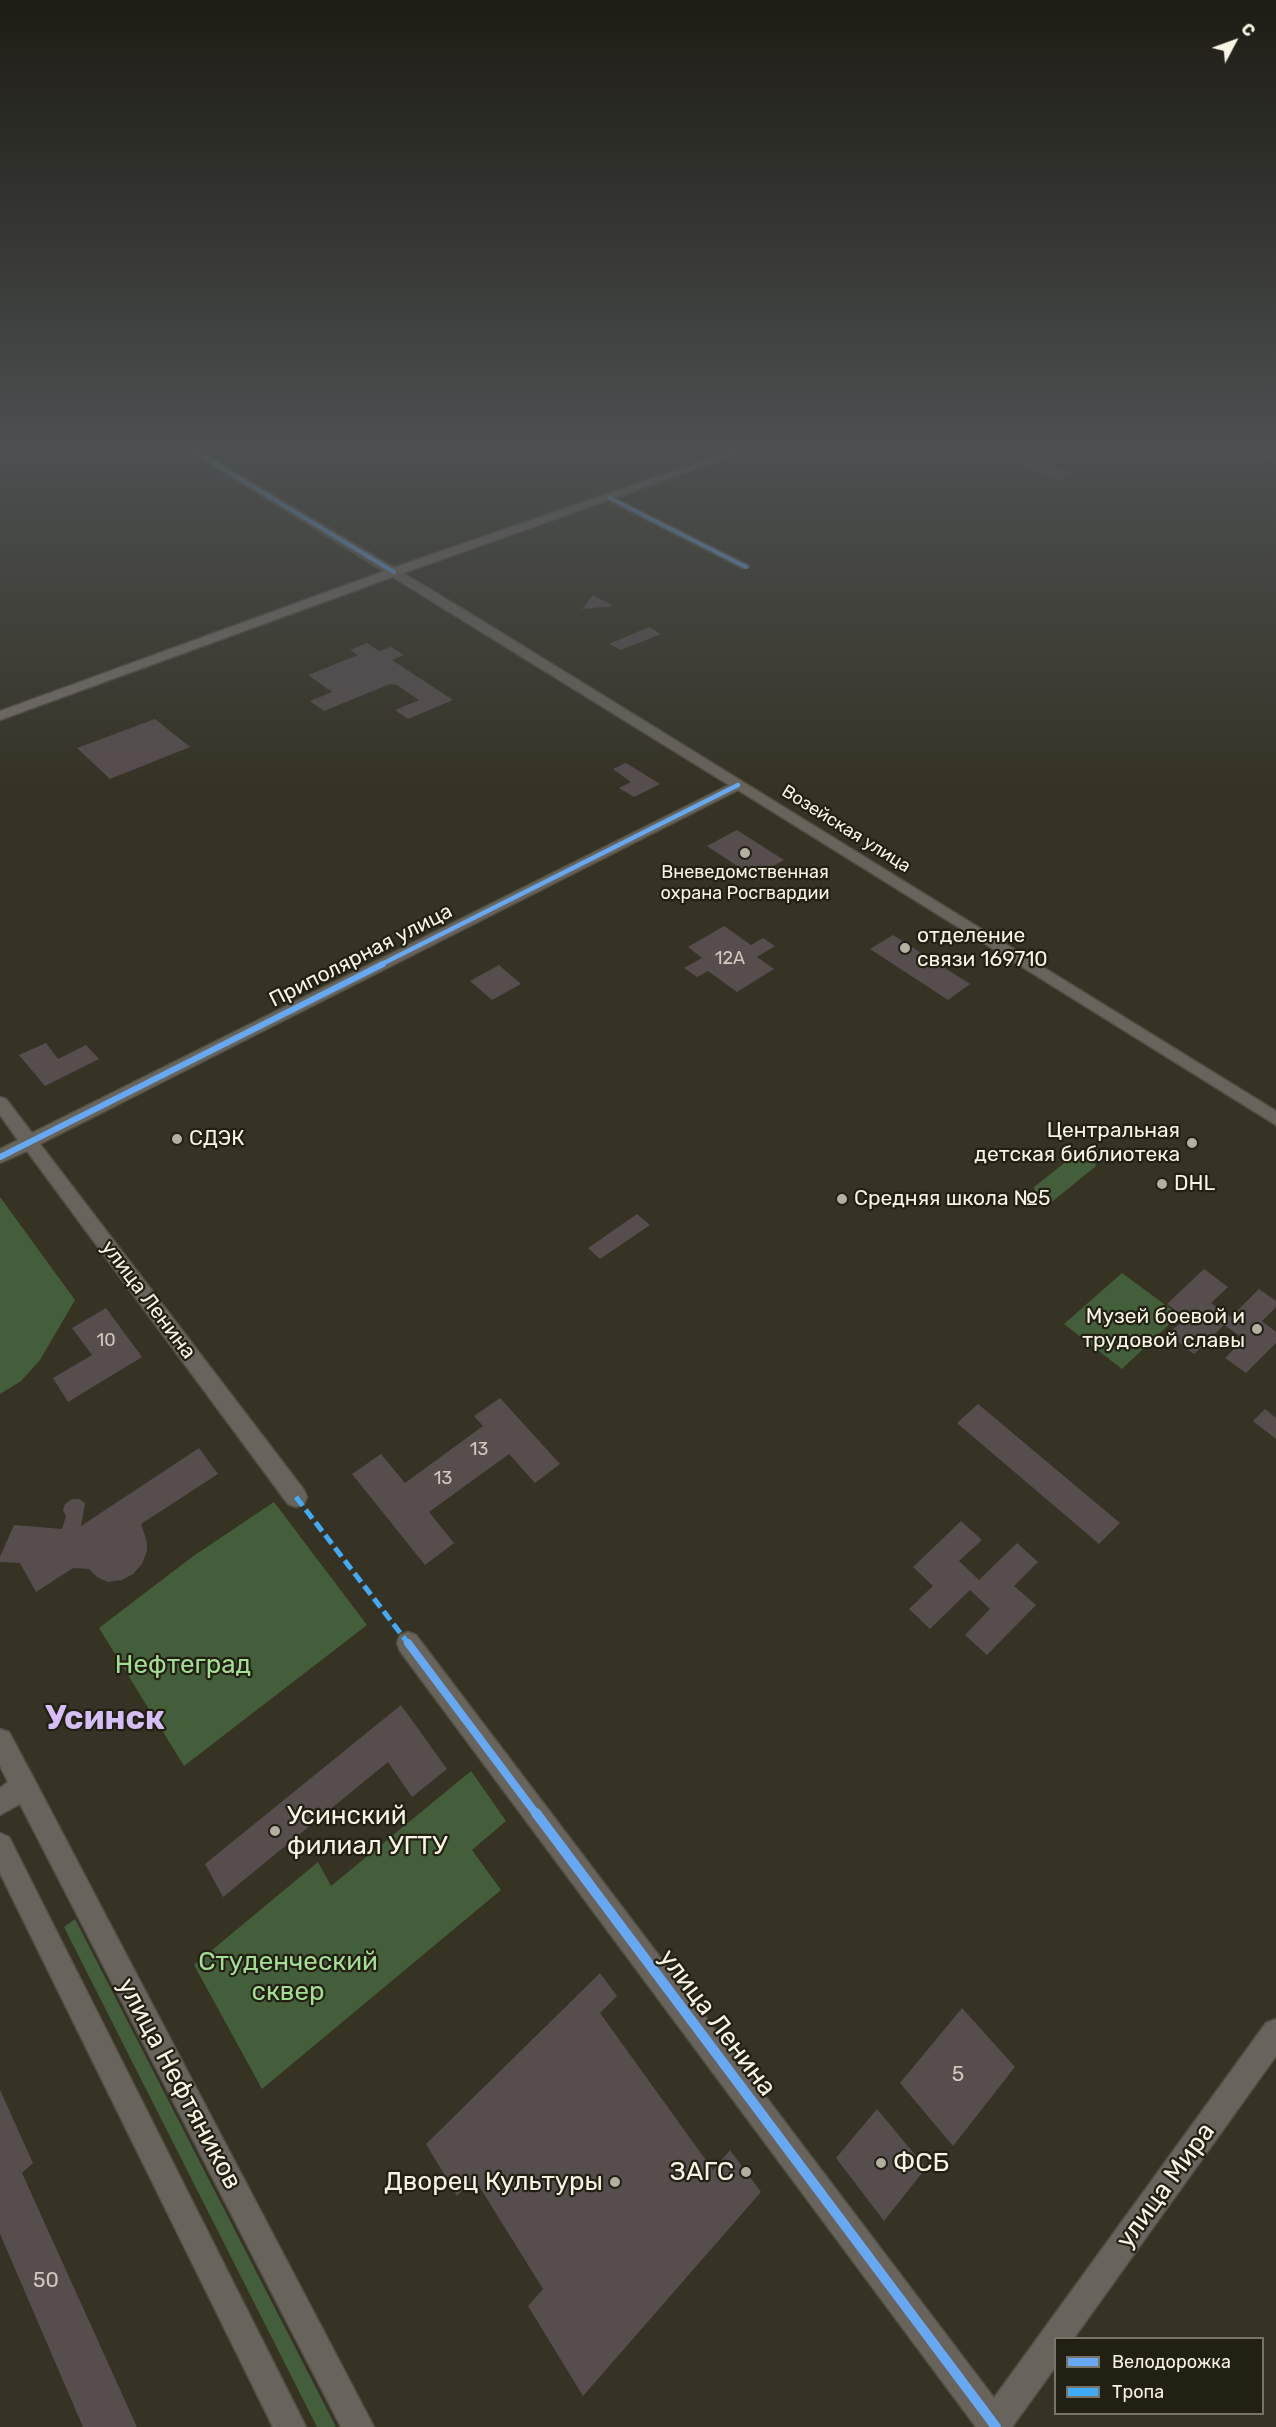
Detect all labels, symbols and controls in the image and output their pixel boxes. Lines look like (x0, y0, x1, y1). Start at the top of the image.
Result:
north arrow (1204, 12, 1264, 72)
text: С (1237, 19, 1259, 40)
street label: Возейская улица (777, 781, 915, 877)
marker: Вневедомственная охрана Росгвардии (738, 846, 752, 860)
place label: Вневедомственная охрана Росгвардии (660, 862, 830, 904)
street label: Приполярная улица (265, 899, 457, 1013)
place label: отделение связи 169710 (917, 923, 1048, 973)
marker: отделение связи 169710 (898, 941, 912, 955)
house number: 12А (715, 948, 745, 970)
place label: Центральная детская библиотека (974, 1118, 1180, 1168)
place label: СДЭК (189, 1126, 245, 1152)
marker: СДЭК (170, 1132, 184, 1146)
marker: Центральная детская библиотека (1185, 1136, 1199, 1150)
place label: DHL (1174, 1171, 1215, 1197)
marker: DHL (1155, 1177, 1169, 1191)
place label: Средняя школа №5 (854, 1186, 1051, 1212)
marker: Средняя школа №5 (835, 1192, 849, 1206)
street label: улица Ленина (95, 1236, 201, 1364)
place label: Музей боевой и трудовой славы (1082, 1304, 1245, 1354)
marker: Музей боевой и трудовой славы (1250, 1322, 1264, 1336)
house number: 10 (96, 1330, 116, 1352)
house number: 13 (470, 1439, 488, 1461)
house number: 13 (434, 1468, 452, 1490)
park label: Нефтеград (115, 1649, 251, 1681)
district label: Усинск (45, 1699, 165, 1739)
place label: Усинский филиал УГТУ (287, 1800, 447, 1862)
marker: Усинский филиал УГТУ (268, 1824, 282, 1838)
street label: улица Ленина (652, 1943, 782, 2103)
park label: Студенческий сквер (198, 1946, 378, 2008)
street label: улица Нефтяников (110, 1973, 248, 2195)
house number: 5 (952, 2062, 964, 2088)
street label: улица Мира (1110, 2117, 1222, 2255)
place label: ФСБ (893, 2147, 949, 2179)
place label: ЗАГС (670, 2156, 734, 2188)
marker: ФСБ (874, 2156, 888, 2170)
marker: ЗАГС (739, 2165, 753, 2179)
place label: Дворец Культуры (384, 2166, 603, 2198)
marker: Дворец Культуры (608, 2175, 622, 2189)
house number: 50 (33, 2268, 59, 2294)
legend (1054, 2337, 1264, 2415)
text: Велодорожка (1112, 2351, 1231, 2373)
text: Тропа (1112, 2381, 1164, 2403)

